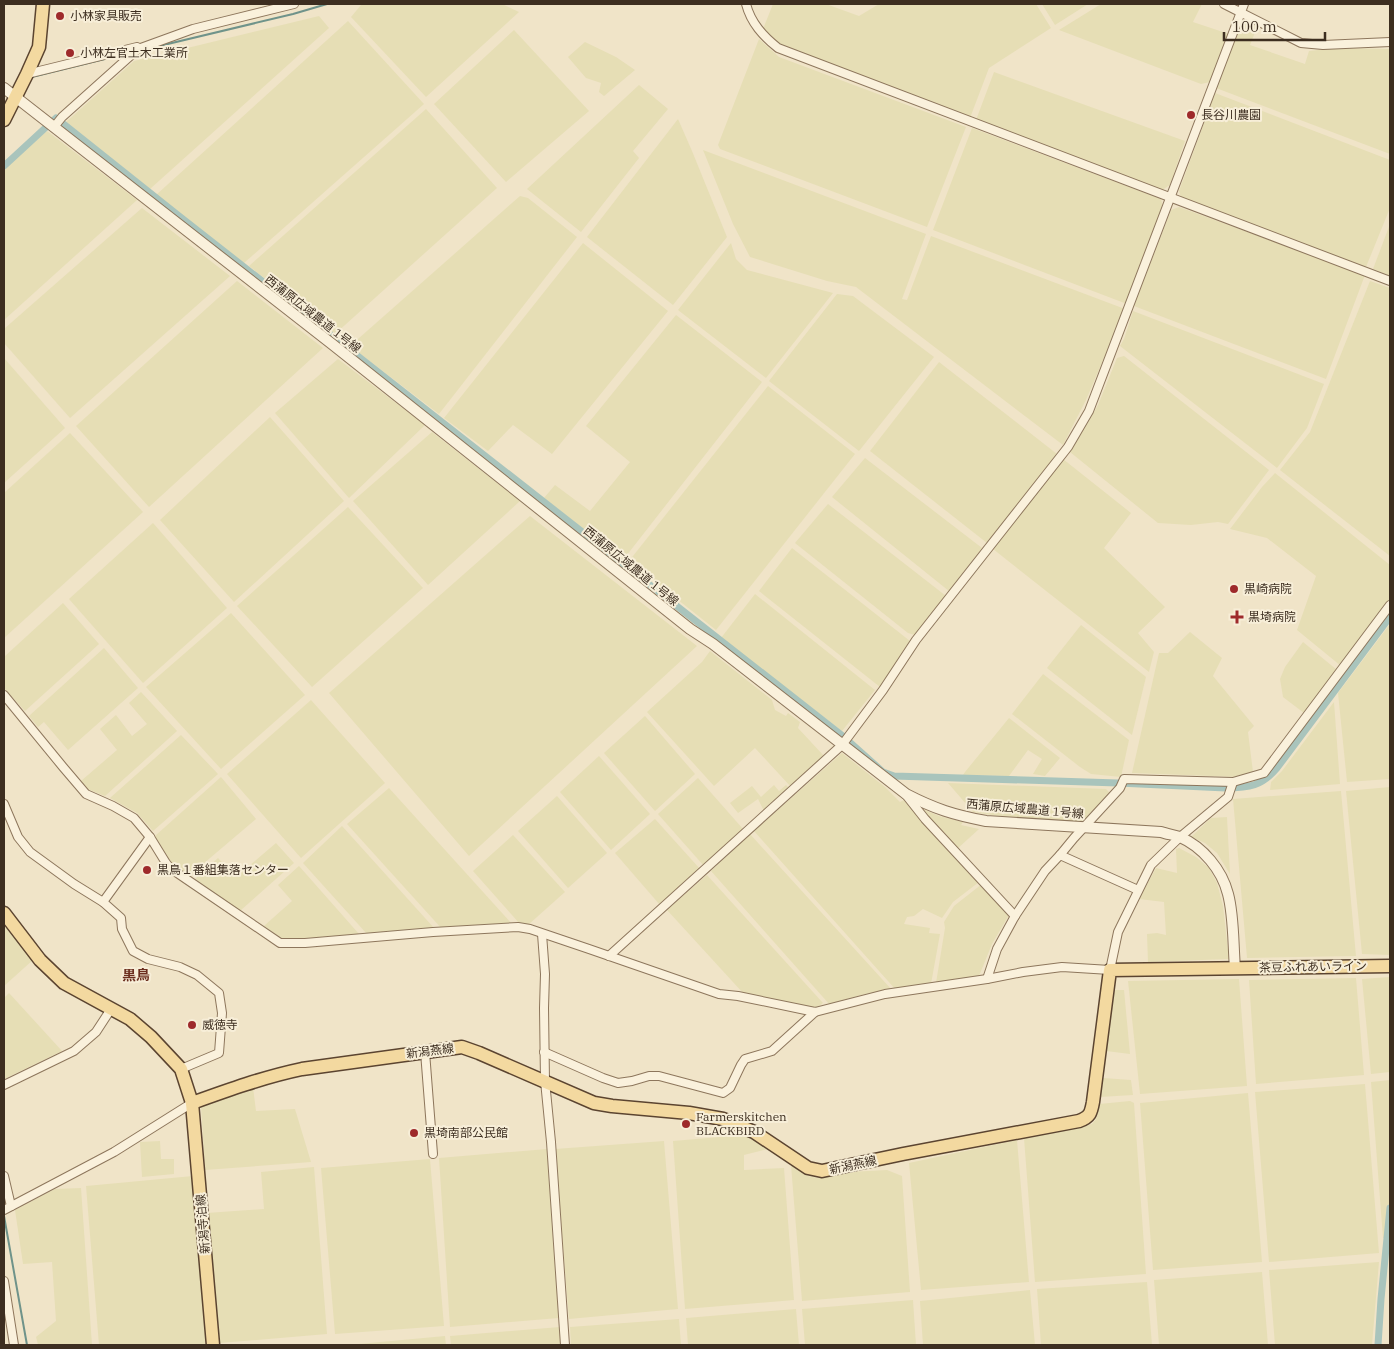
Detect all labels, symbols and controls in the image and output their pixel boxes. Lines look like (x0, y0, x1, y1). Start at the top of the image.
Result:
place label: 小林家具販売 (70, 8, 142, 23)
marker: 小林家具販売 (54, 10, 66, 22)
scale bar (1224, 10, 1325, 42)
text: 100 m (1232, 17, 1277, 36)
place label: 小林左官土木工業所 (80, 45, 188, 60)
marker: 小林左官土木工業所 (64, 47, 76, 59)
place label: 長谷川農園 (1201, 107, 1261, 122)
marker: 長谷川農園 (1185, 109, 1197, 121)
street label: 西蒲原広域農道 1号線 (262, 271, 364, 356)
street label: 西蒲原広域農道 1号線 (581, 523, 682, 609)
place label: 黒崎病院 (1244, 581, 1292, 596)
marker: 黒崎病院 (1228, 583, 1240, 595)
place label: 黒埼病院 (1248, 609, 1296, 624)
marker: 黒埼病院 (1230, 610, 1244, 624)
street label: 西蒲原広域農道 1号線 (966, 796, 1084, 821)
place label: 黒鳥１番組集落センター (157, 862, 289, 877)
marker: 黒鳥１番組集落センター (141, 864, 153, 876)
street label: 茶豆ふれあいライン (1259, 958, 1367, 975)
district label: 黒鳥 (122, 966, 150, 984)
place label: 威徳寺 (202, 1017, 238, 1032)
marker: 威徳寺 (186, 1019, 198, 1031)
street label: 新潟燕線 (405, 1040, 455, 1061)
place label: Farmerskitchen BLACKBIRD (696, 1109, 787, 1138)
marker: Farmerskitchen BLACKBIRD (680, 1118, 692, 1130)
place label: 黒埼南部公民館 (424, 1125, 508, 1140)
marker: 黒埼南部公民館 (408, 1127, 420, 1139)
street label: 新潟燕線 (828, 1152, 878, 1177)
street label: 新潟寺泊線 (192, 1193, 213, 1255)

